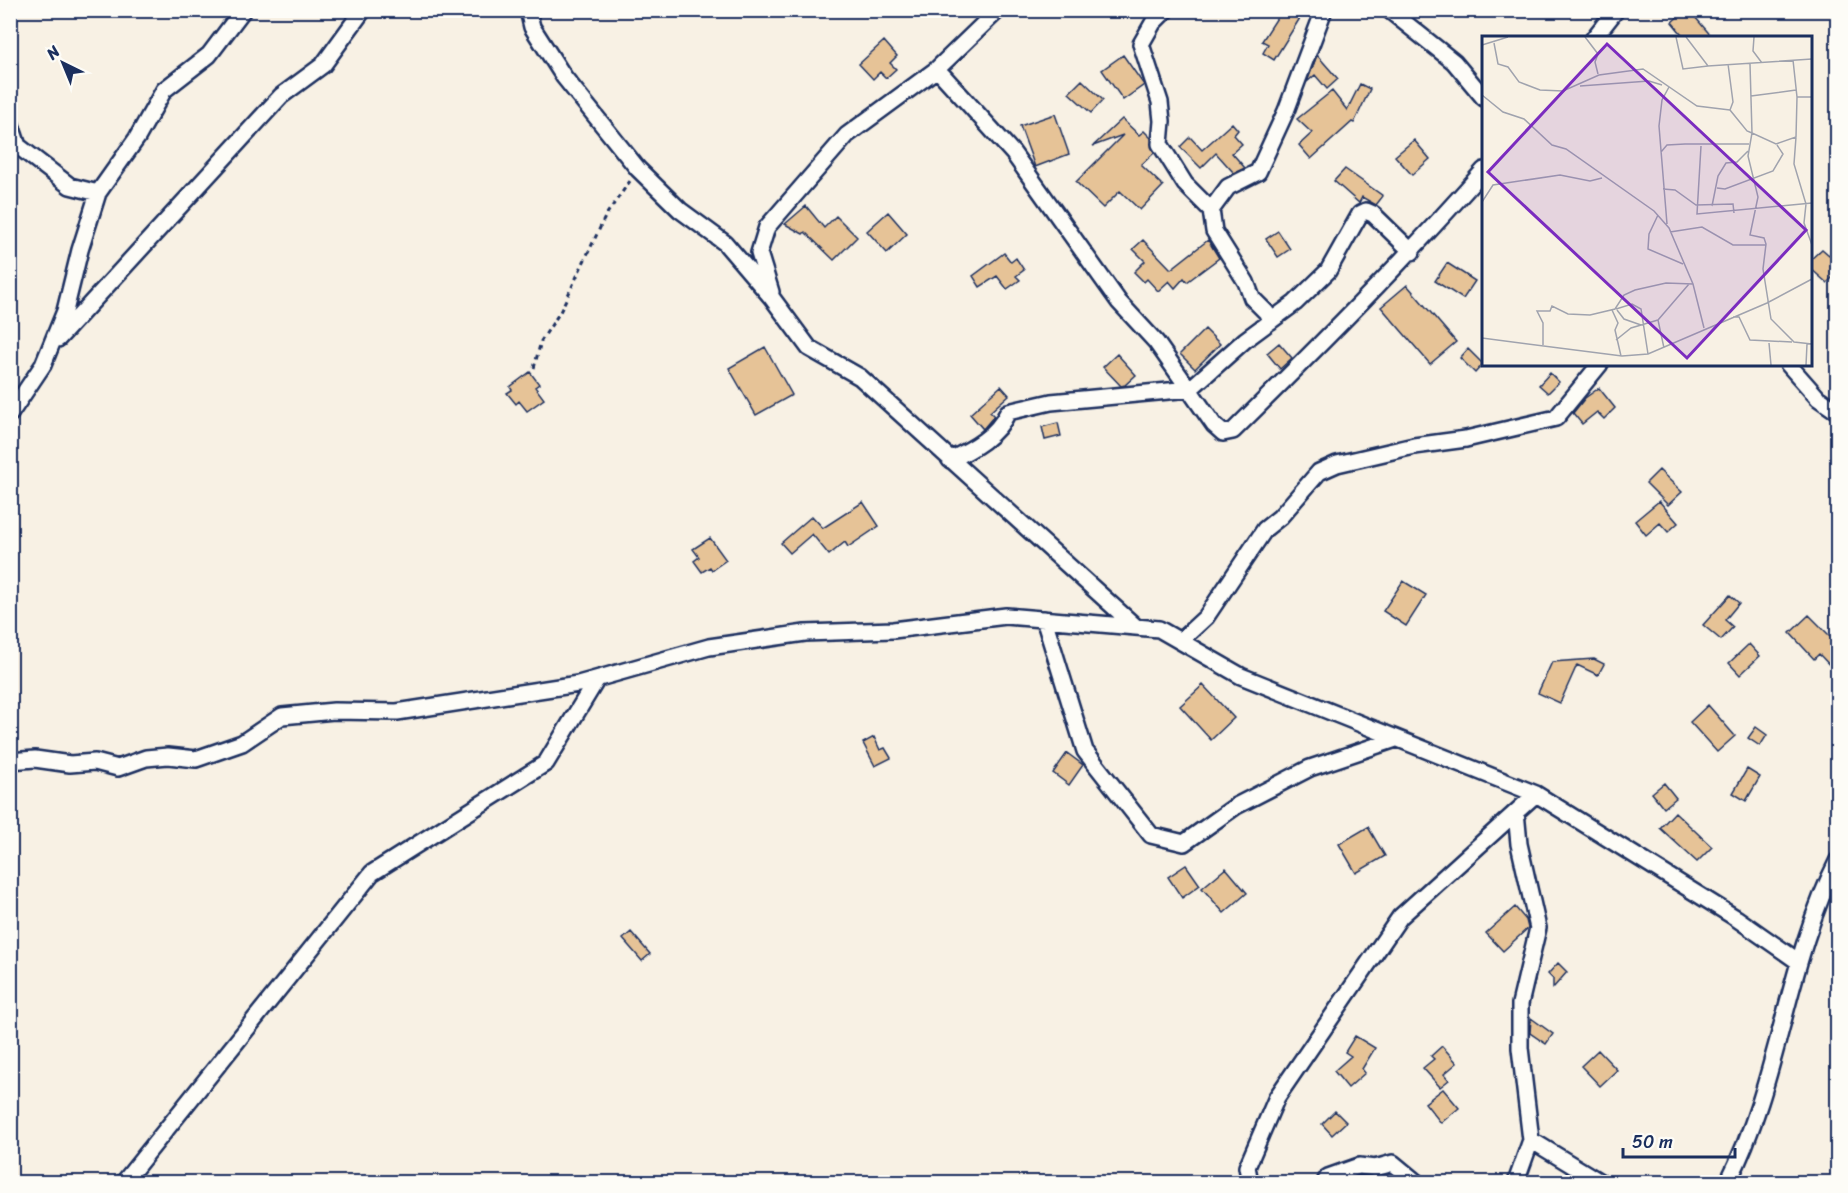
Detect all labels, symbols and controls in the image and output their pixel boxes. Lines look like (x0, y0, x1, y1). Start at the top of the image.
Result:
north arrow (33, 33, 93, 93)
inset map (1482, 36, 1812, 366)
text: N (38, 37, 68, 67)
scale bar (1623, 1121, 1736, 1159)
text: 50 m (1632, 1126, 1673, 1158)

